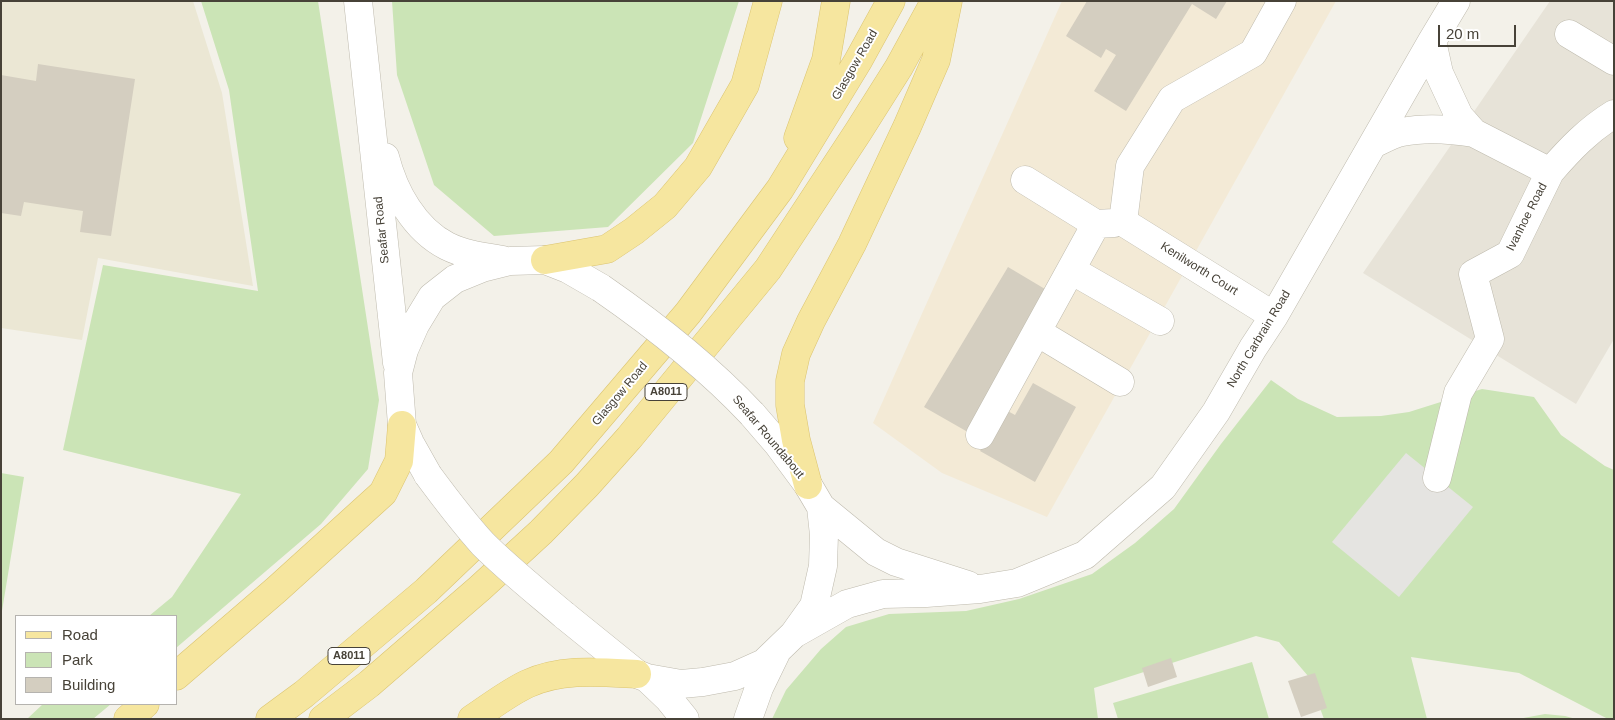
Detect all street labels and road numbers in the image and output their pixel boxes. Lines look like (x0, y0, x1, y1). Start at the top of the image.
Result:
street label: Glasgow Road (829, 27, 881, 103)
street label: Ivanhoe Road (1504, 180, 1550, 254)
street label: Seafar Road (371, 196, 393, 264)
street label: Kenilworth Court (1158, 239, 1240, 299)
street label: North Carbrain Road (1224, 288, 1294, 390)
street label: Glasgow Road (589, 359, 651, 429)
road number: A8011 (645, 384, 687, 401)
street label: Seafar Roundabout (729, 393, 807, 481)
road number: A8011 (328, 648, 370, 664)

